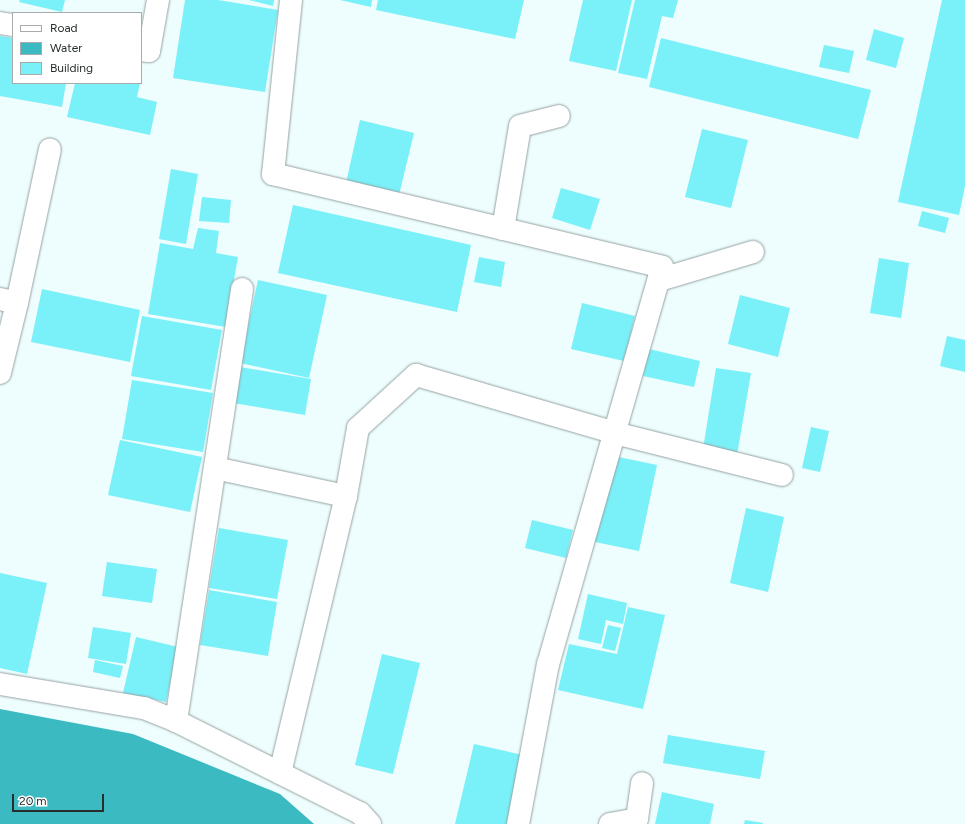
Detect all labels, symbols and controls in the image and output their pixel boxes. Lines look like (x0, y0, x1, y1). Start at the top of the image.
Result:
legend (12, 12, 142, 84)
text: Road (50, 21, 78, 35)
text: Water (50, 41, 82, 55)
text: Building (50, 61, 93, 75)
scale bar (14, 786, 106, 812)
text: 20 m (19, 794, 47, 808)

